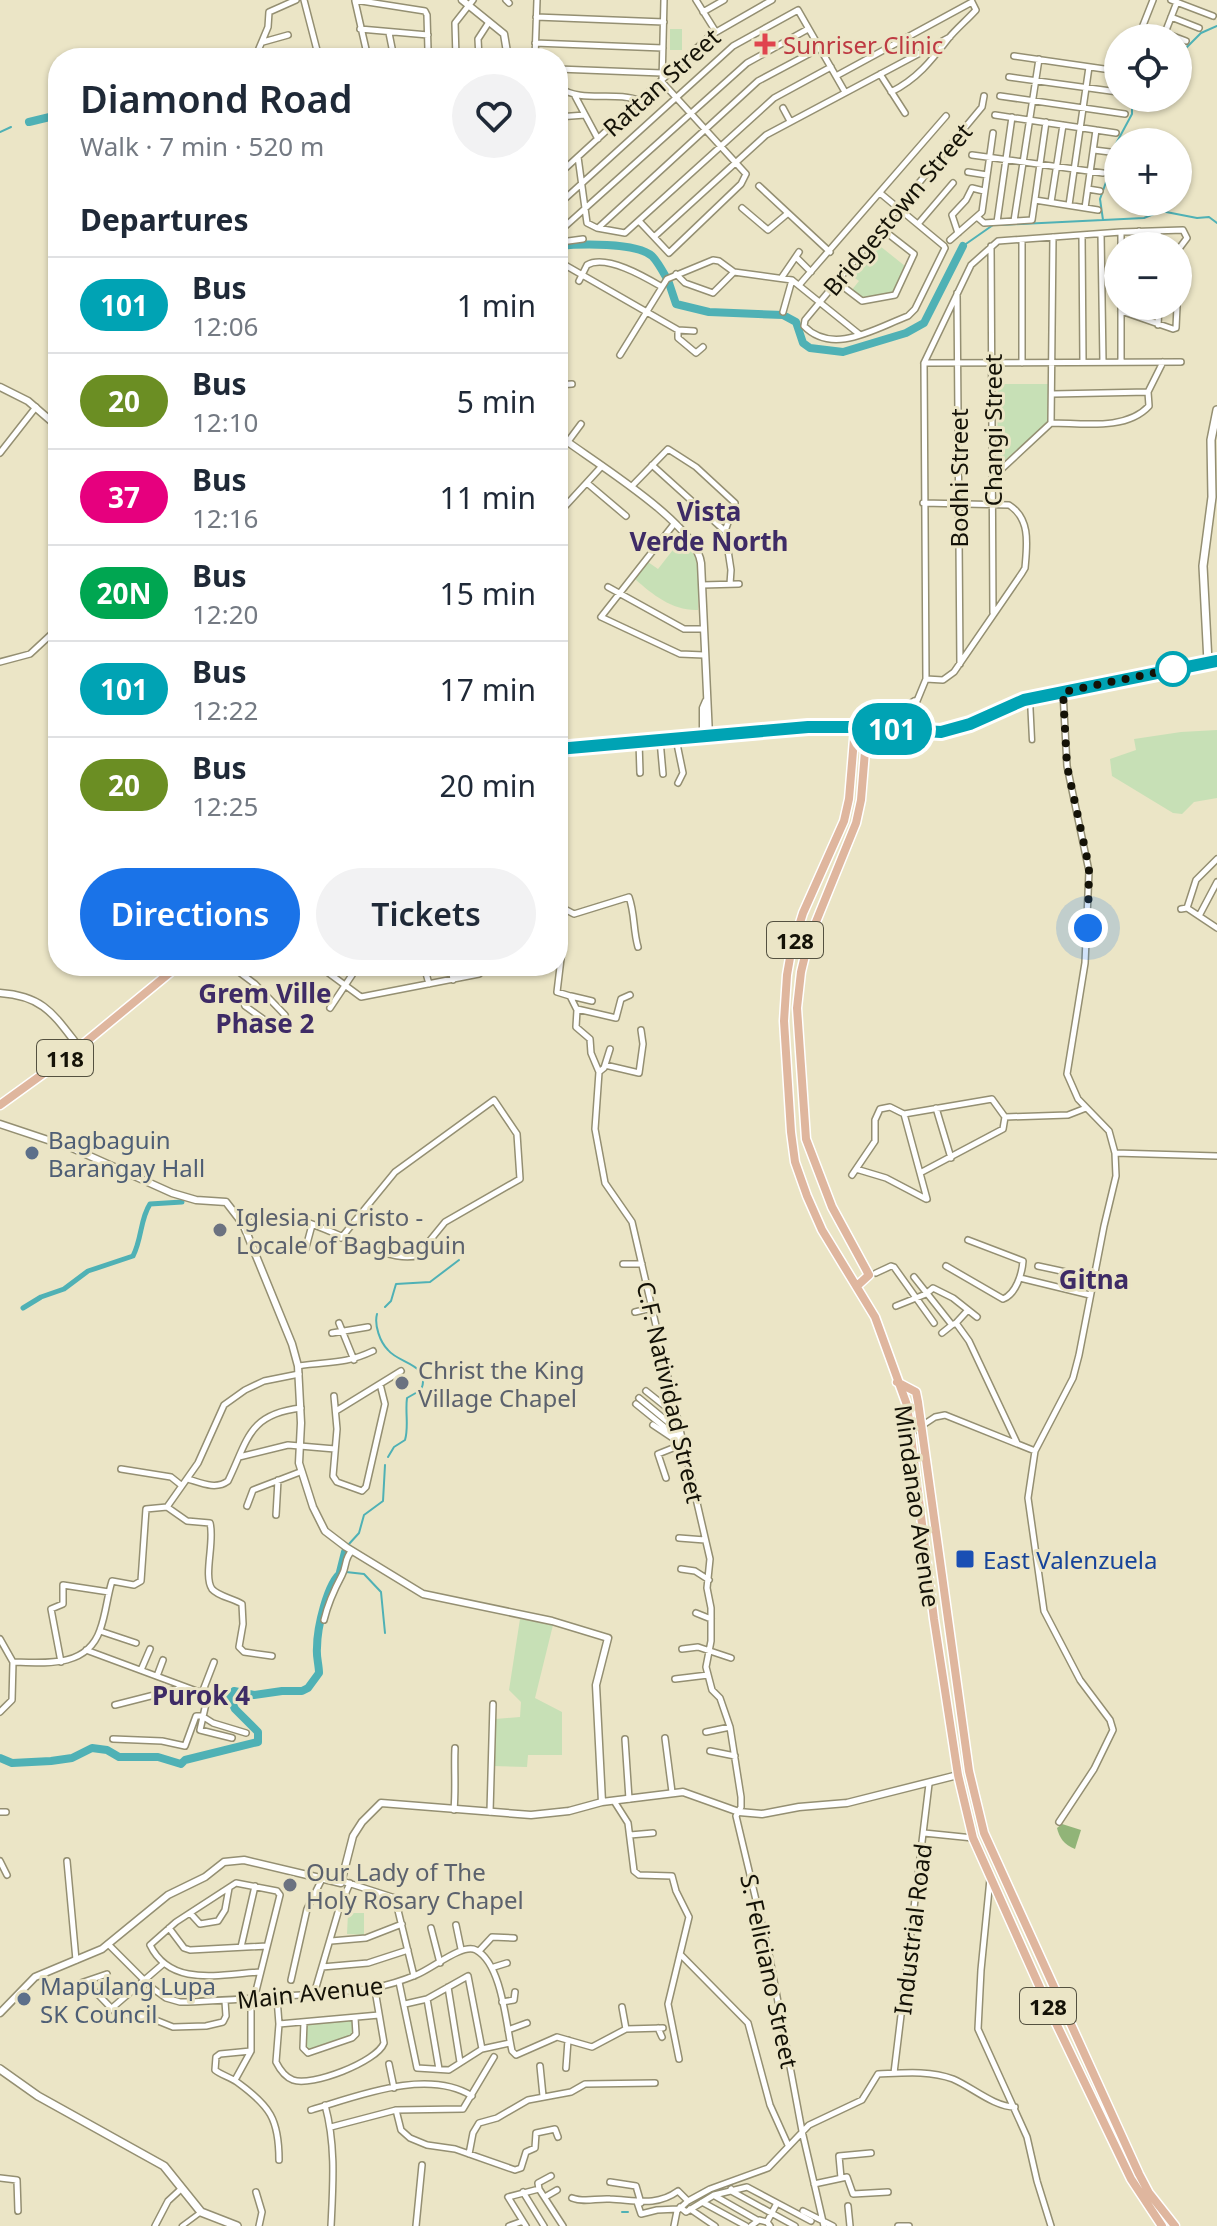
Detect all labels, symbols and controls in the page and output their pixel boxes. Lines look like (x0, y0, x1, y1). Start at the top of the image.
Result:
street label: Rattan Street (595, 20, 727, 144)
map controls (1104, 24, 1192, 320)
button: locate (1104, 24, 1192, 112)
place label: Sunriser Clinic (783, 28, 943, 61)
marker: Sunriser Clinic (754, 33, 776, 55)
text: Diamond Road (80, 72, 353, 124)
button: heart (452, 74, 536, 158)
street label: Bridgestown Street (815, 115, 979, 302)
text: Walk · 7 min · 520 m (80, 128, 324, 164)
button: + (1104, 128, 1192, 216)
text: Departures (80, 199, 249, 240)
button: − (1104, 232, 1192, 320)
text: Bus (192, 267, 247, 308)
text: 1 min (457, 285, 536, 326)
text: 101 (100, 286, 148, 324)
text: 12:06 (192, 308, 258, 344)
street label: Changi Street (976, 353, 1009, 506)
text: Bus (192, 363, 247, 404)
text: 5 min (457, 381, 536, 422)
text: 20 (108, 382, 140, 420)
text: 12:10 (192, 404, 258, 440)
street label: Bodhi Street (942, 408, 975, 548)
text: Bus (192, 459, 247, 500)
text: 11 min (440, 477, 536, 518)
text: 37 (108, 478, 140, 516)
district label: Vista Verde North (630, 493, 788, 559)
text: 12:16 (192, 500, 258, 536)
text: Bus (192, 555, 247, 596)
text: 15 min (440, 573, 536, 614)
text: 20N (97, 574, 151, 612)
text: 12:20 (192, 596, 258, 632)
text: Bus (192, 651, 247, 692)
unlabelled marker (1156, 652, 1190, 686)
text: 17 min (440, 669, 536, 710)
text: 101 (100, 670, 148, 708)
text: 12:22 (192, 692, 258, 728)
line badge: 101 (846, 703, 938, 755)
text: 101 (868, 710, 916, 748)
text: Bus (192, 747, 247, 788)
text: 20 min (440, 765, 536, 806)
text: 20 (108, 766, 140, 804)
text: 12:25 (192, 788, 258, 824)
button: Directions (80, 868, 300, 960)
button: Tickets (316, 868, 536, 960)
your location (1068, 908, 1108, 948)
road number: 128 (767, 922, 823, 958)
district label: Grem Ville Phase 2 (198, 975, 332, 1041)
road number: 118 (37, 1040, 93, 1076)
place label: Bagbaguin Barangay Hall (48, 1123, 205, 1184)
marker: Bagbaguin Barangay Hall (23, 1144, 41, 1162)
place label: Iglesia ni Cristo - Locale of Bagbaguin (236, 1200, 466, 1261)
marker: Iglesia ni Cristo - Locale of Bagbaguin (211, 1221, 229, 1239)
district label: Gitna (1059, 1261, 1129, 1297)
street label: C.F. Natividad Street (629, 1278, 713, 1506)
place label: Christ the King Village Chapel (418, 1353, 584, 1414)
marker: Christ the King Village Chapel (393, 1374, 411, 1392)
street label: Mindanao Avenue (887, 1403, 949, 1609)
place label: East Valenzuela (983, 1543, 1157, 1576)
marker: East Valenzuela (954, 1548, 976, 1570)
district label: Purok 4 (152, 1677, 250, 1713)
street label: Industrial Road (885, 1841, 939, 2017)
place label: Our Lady of The Holy Rosary Chapel (306, 1855, 524, 1916)
street label: S. Feliciano Street (733, 1871, 807, 2072)
marker: Our Lady of The Holy Rosary Chapel (281, 1876, 299, 1894)
street label: Main Avenue (235, 1968, 385, 2016)
place label: Mapulang Lupa SK Council (40, 1969, 216, 2030)
road number: 128 (1020, 1988, 1076, 2024)
marker: Mapulang Lupa SK Council (15, 1990, 33, 2008)

